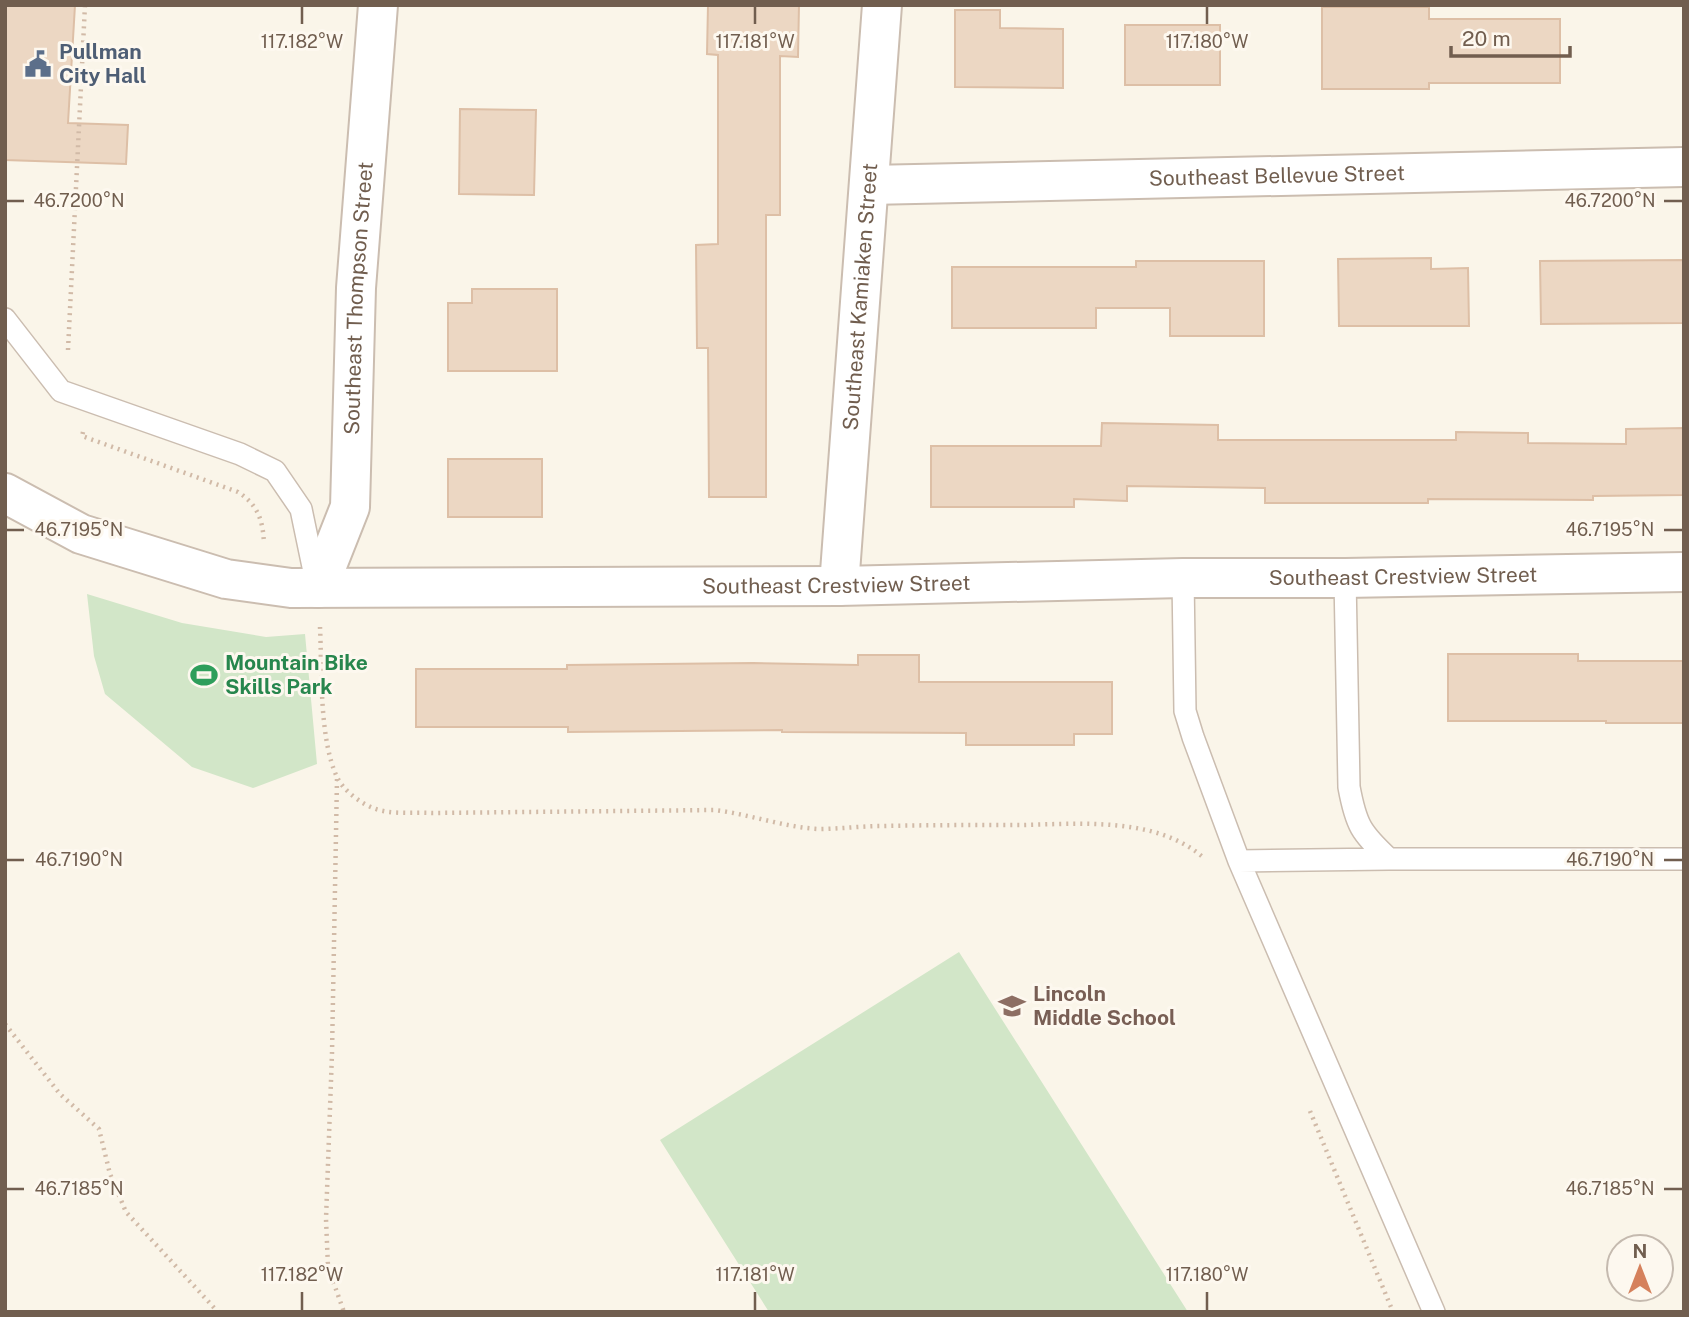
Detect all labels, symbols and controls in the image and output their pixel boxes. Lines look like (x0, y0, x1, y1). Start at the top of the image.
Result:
scale bar (1451, 14, 1570, 58)
text: 20 m (1462, 26, 1511, 51)
text: 117.182°W (261, 31, 343, 52)
text: 117.181°W (715, 31, 795, 52)
text: 117.180°W (1166, 31, 1248, 52)
place label: Pullman City Hall (59, 39, 146, 88)
public building icon: Pullman City Hall (23, 49, 53, 79)
street label: Southeast Bellevue Street (1149, 160, 1405, 191)
street label: Southeast Thompson Street (339, 161, 378, 435)
street label: Southeast Kamiaken Street (838, 162, 882, 431)
text: 46.7200°N (33, 190, 125, 211)
text: 46.7200°N (1564, 190, 1656, 211)
text: 46.7195°N (35, 519, 123, 540)
text: 46.7195°N (1566, 519, 1654, 540)
street label: Southeast Crestview Street (1269, 562, 1538, 590)
street label: Southeast Crestview Street (702, 570, 971, 599)
place label: Mountain Bike Skills Park (225, 650, 368, 699)
sports icon: Mountain Bike Skills Park (189, 660, 219, 690)
text: 46.7190°N (35, 849, 123, 870)
text: 46.7190°N (1566, 849, 1654, 870)
place label: Lincoln Middle School (1033, 981, 1176, 1030)
school or university icon: Lincoln Middle School (997, 991, 1027, 1021)
text: 46.7185°N (34, 1178, 124, 1199)
text: 46.7185°N (1565, 1178, 1655, 1199)
north arrow (1605, 1233, 1675, 1303)
text: N (1633, 1240, 1647, 1262)
text: 117.182°W (261, 1264, 343, 1285)
text: 117.181°W (715, 1264, 795, 1285)
text: 117.180°W (1166, 1264, 1248, 1285)

